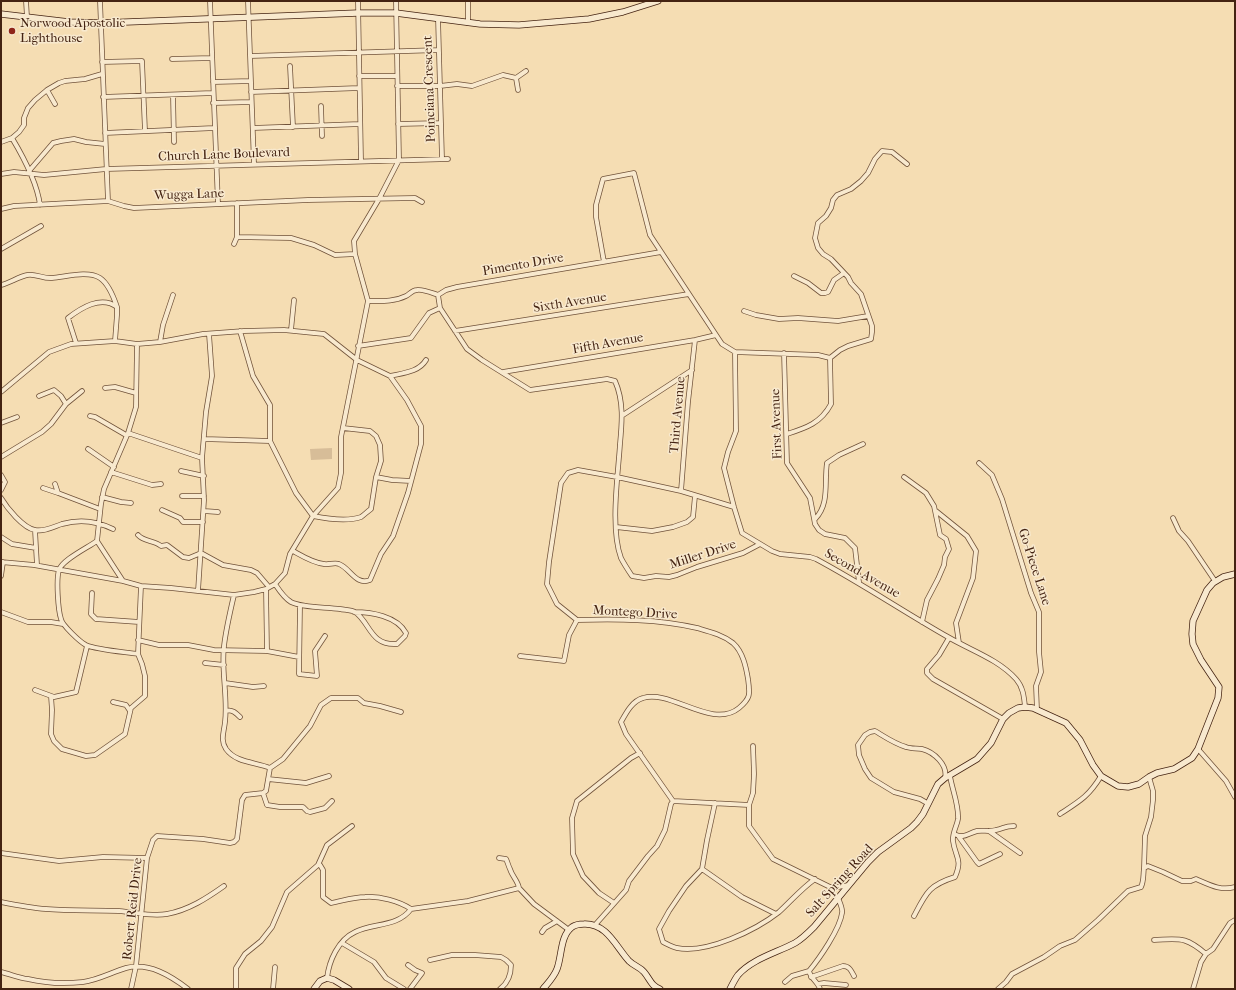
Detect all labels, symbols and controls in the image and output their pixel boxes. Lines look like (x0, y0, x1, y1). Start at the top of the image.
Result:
place label: Norwood Apostolic Lighthouse (20, 16, 125, 47)
marker: Norwood Apostolic Lighthouse (7, 26, 17, 36)
street label: Poinciana Crescent (420, 35, 440, 143)
street label: Church Lane Boulevard (158, 145, 290, 165)
street label: Wugga Lane (154, 186, 224, 204)
street label: Pimento Drive (481, 250, 565, 280)
street label: Sixth Avenue (532, 290, 608, 316)
street label: Fifth Avenue (571, 330, 645, 358)
street label: Third Avenue (667, 376, 689, 454)
street label: First Avenue (768, 388, 786, 460)
street label: Go-Piece Lane (1014, 527, 1054, 607)
street label: Miller Drive (668, 537, 738, 573)
street label: Second Avenue (821, 546, 903, 602)
street label: Montego Drive (592, 603, 678, 623)
street label: Salt Spring Road (803, 841, 877, 921)
street label: Robert Reid Drive (120, 857, 146, 961)

